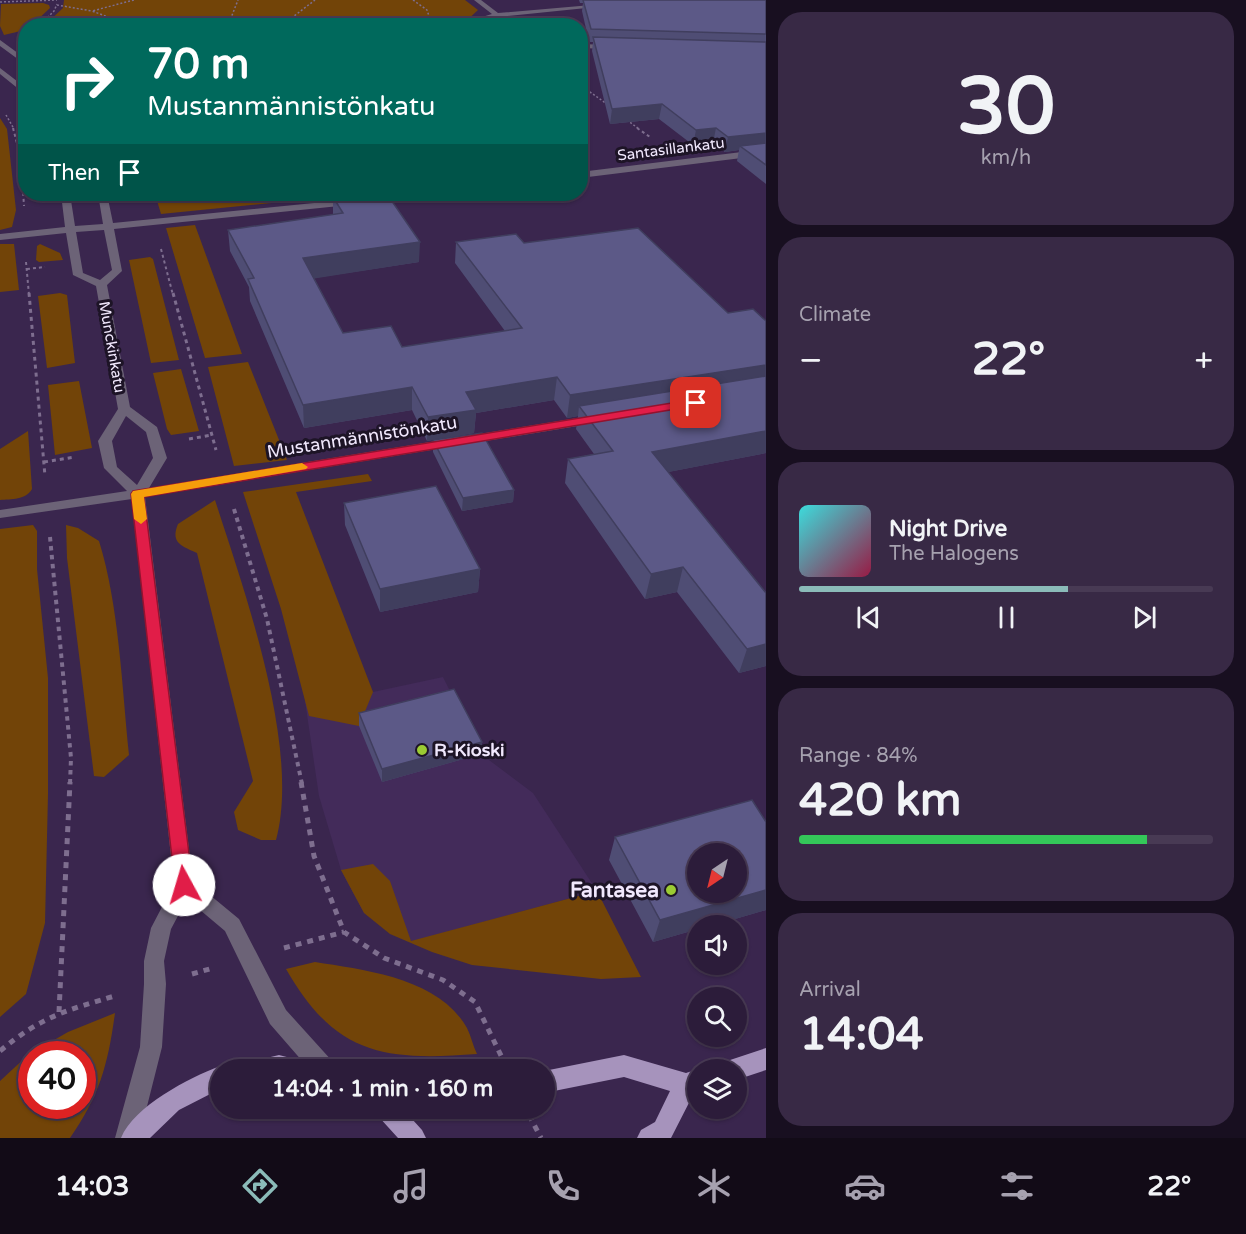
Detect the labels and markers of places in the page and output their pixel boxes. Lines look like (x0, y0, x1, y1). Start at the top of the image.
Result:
pin (670, 377, 721, 428)
place label: R-Kioski (434, 739, 505, 761)
marker: R-Kioski (415, 743, 429, 757)
place label: Fantasea (570, 878, 659, 903)
marker: Fantasea (664, 883, 678, 897)

